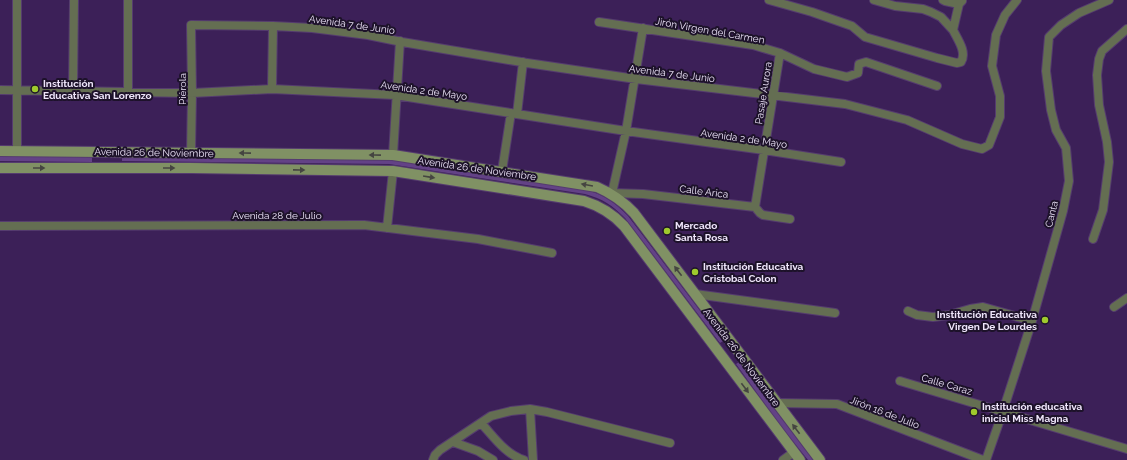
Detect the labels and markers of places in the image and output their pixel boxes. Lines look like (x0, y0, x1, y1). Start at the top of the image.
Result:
place label: Institución Educativa San Lorenzo (43, 78, 152, 101)
marker: Institución Educativa San Lorenzo (30, 84, 40, 94)
place label: Mercado Santa Rosa (675, 220, 728, 243)
marker: Mercado Santa Rosa (662, 226, 672, 236)
place label: Institución Educativa Cristobal Colon (703, 261, 804, 284)
marker: Institución Educativa Cristobal Colon (690, 267, 700, 277)
place label: Institución Educativa Virgen De Lourdes (937, 309, 1037, 332)
marker: Institución Educativa Virgen De Lourdes (1040, 315, 1050, 325)
place label: Institución educativa inicial Miss Magna (982, 401, 1083, 424)
marker: Institución educativa inicial Miss Magna (969, 407, 979, 417)

